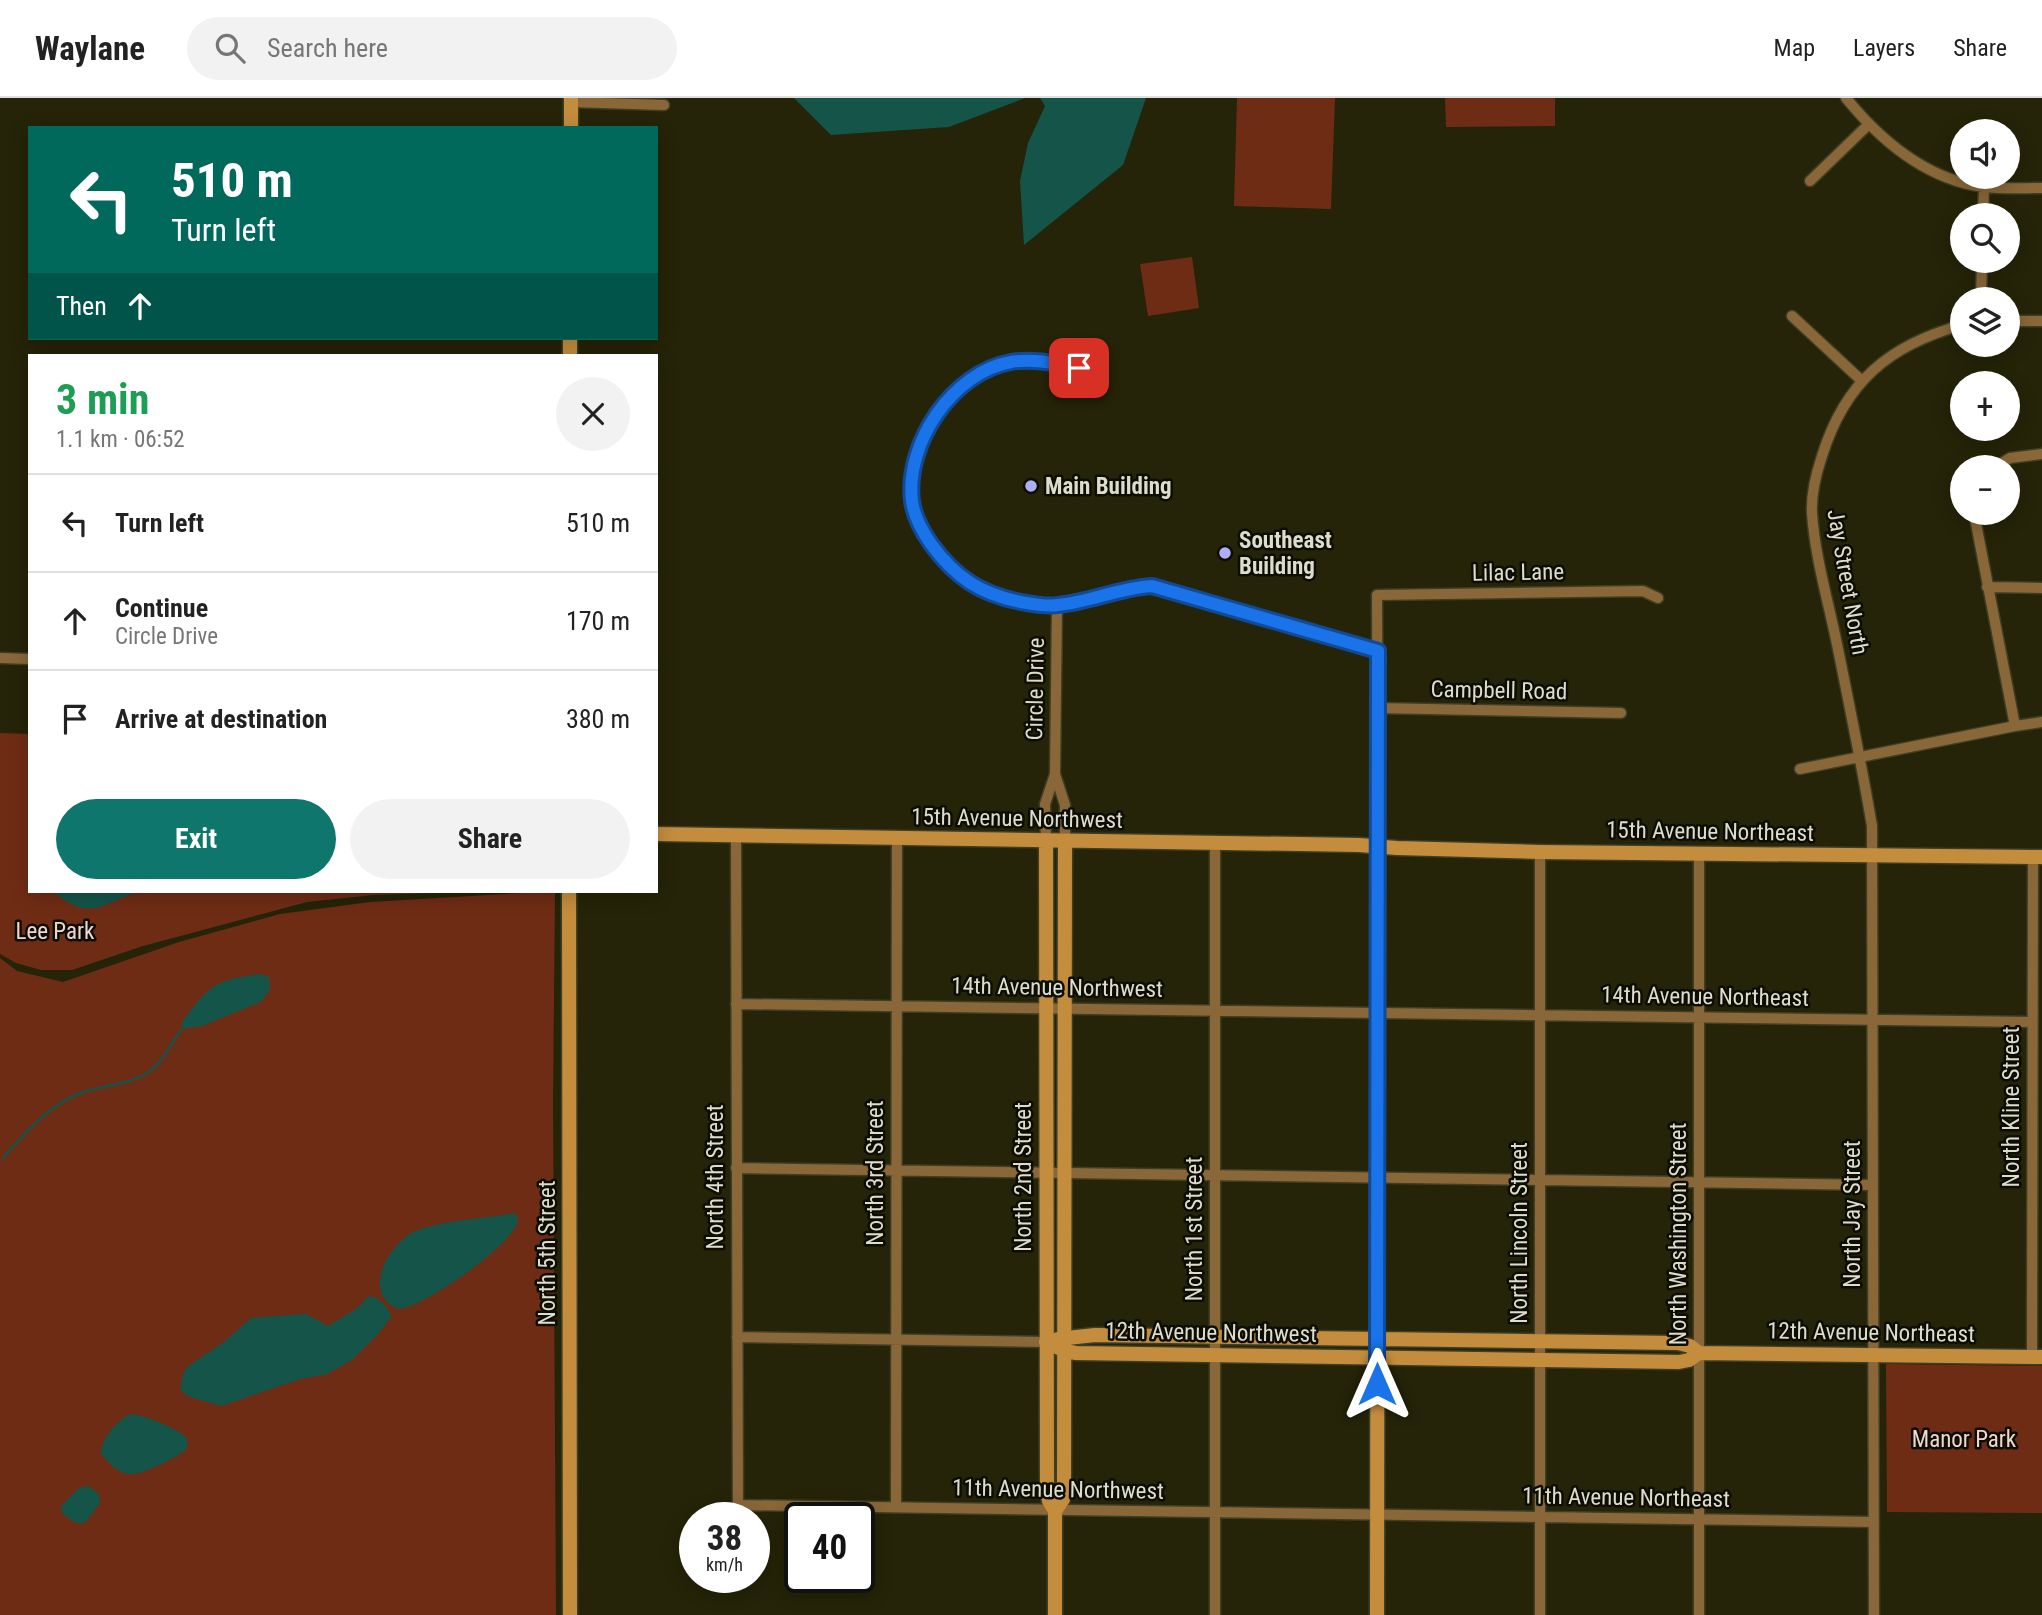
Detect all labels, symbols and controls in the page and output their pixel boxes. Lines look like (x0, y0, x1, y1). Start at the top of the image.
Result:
search box (187, 17, 677, 80)
text: Waylane (35, 29, 145, 68)
icon: search (211, 29, 249, 67)
text: Search here (267, 33, 388, 63)
text: Map (1774, 34, 1815, 62)
text: Layers (1853, 34, 1915, 62)
text: Share (1953, 34, 2007, 62)
map controls (1950, 119, 2020, 525)
button: sound (1950, 119, 2020, 189)
text: 510 m (171, 152, 293, 209)
icon: left (56, 154, 147, 245)
button: search (1950, 203, 2020, 273)
text: Turn left (171, 211, 276, 249)
icon: ahead (121, 287, 159, 325)
button: layers (1950, 287, 2020, 357)
text: Then (56, 291, 107, 321)
pin (1049, 338, 1109, 398)
icon: arrive (1060, 349, 1098, 387)
button: + (1950, 371, 2020, 441)
text: 3 min (56, 375, 149, 424)
button: close (556, 377, 630, 451)
text: 1.1 km · 06:52 (56, 426, 185, 453)
button: − (1950, 455, 2020, 525)
place label: Main Building (1045, 473, 1172, 500)
marker: Main Building (1023, 478, 1039, 494)
icon: left (56, 504, 94, 542)
street label: Jay Street North (1821, 507, 1874, 657)
text: Turn left (115, 508, 204, 538)
text: 510 m (566, 508, 630, 538)
place label: Southeast Building (1239, 527, 1332, 580)
marker: Southeast Building (1217, 545, 1233, 561)
street label: Lilac Lane (1472, 558, 1564, 587)
text: Continue (115, 593, 208, 623)
icon: ahead (56, 602, 94, 640)
text: 170 m (566, 606, 630, 636)
text: Circle Drive (115, 623, 218, 650)
street label: Circle Drive (1021, 637, 1050, 741)
street label: Campbell Road (1430, 676, 1568, 705)
icon: arrive (56, 700, 94, 738)
text: Arrive at destination (115, 704, 327, 734)
text: 380 m (566, 704, 630, 734)
button: Exit (56, 799, 336, 879)
button: Share (350, 799, 630, 879)
street label: 15th Avenue Northwest (911, 803, 1123, 834)
street label: 15th Avenue Northeast (1606, 816, 1814, 847)
park label: Lee Park (16, 918, 95, 945)
street label: 14th Avenue Northwest (951, 972, 1163, 1003)
street label: 14th Avenue Northeast (1601, 981, 1809, 1012)
street label: North Kline Street (1998, 1027, 2025, 1187)
street label: North 3rd Street (862, 1100, 889, 1246)
street label: North 2nd Street (1010, 1102, 1037, 1252)
street label: North 4th Street (702, 1105, 729, 1250)
street label: North Washington Street (1665, 1123, 1692, 1345)
street label: North Jay Street (1839, 1140, 1866, 1288)
street label: North Lincoln Street (1506, 1142, 1533, 1324)
street label: North 1st Street (1181, 1157, 1208, 1301)
street label: North 5th Street (534, 1181, 561, 1326)
street label: 12th Avenue Northwest (1105, 1317, 1317, 1348)
street label: 12th Avenue Northeast (1767, 1317, 1975, 1348)
position arrow (1340, 1347, 1414, 1421)
park label: Manor Park (1912, 1426, 2017, 1453)
street label: 11th Avenue Northwest (952, 1474, 1164, 1505)
street label: 11th Avenue Northeast (1522, 1482, 1730, 1513)
speed limit sign: 40 (784, 1502, 875, 1593)
text: 38 (707, 1518, 742, 1559)
text: km/h (706, 1554, 743, 1575)

